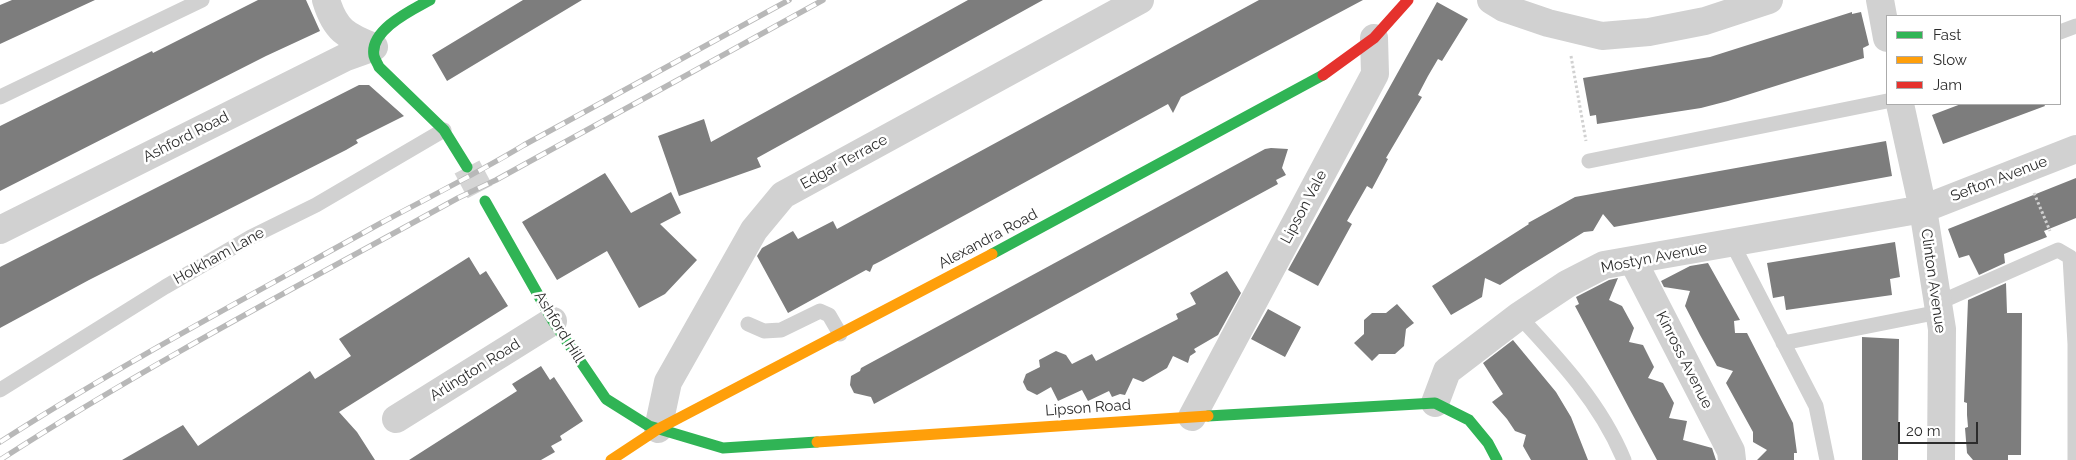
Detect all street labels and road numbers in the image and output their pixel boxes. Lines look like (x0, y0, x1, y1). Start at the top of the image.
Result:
street label: Ashford Road (140, 108, 232, 166)
street label: Edgar Terrace (797, 131, 891, 193)
street label: Sefton Avenue (1948, 152, 2050, 206)
street label: Lipson Vale (1277, 167, 1331, 247)
street label: Alexandra Road (935, 205, 1041, 273)
street label: Holkham Lane (171, 224, 267, 288)
street label: Clinton Avenue (1917, 228, 1949, 334)
street label: Mostyn Avenue (1599, 239, 1709, 277)
street label: Ashford Hill (530, 288, 588, 366)
street label: Kinross Avenue (1652, 308, 1716, 412)
street label: Arlington Road (426, 335, 524, 405)
street label: Lipson Road (1044, 396, 1132, 420)

